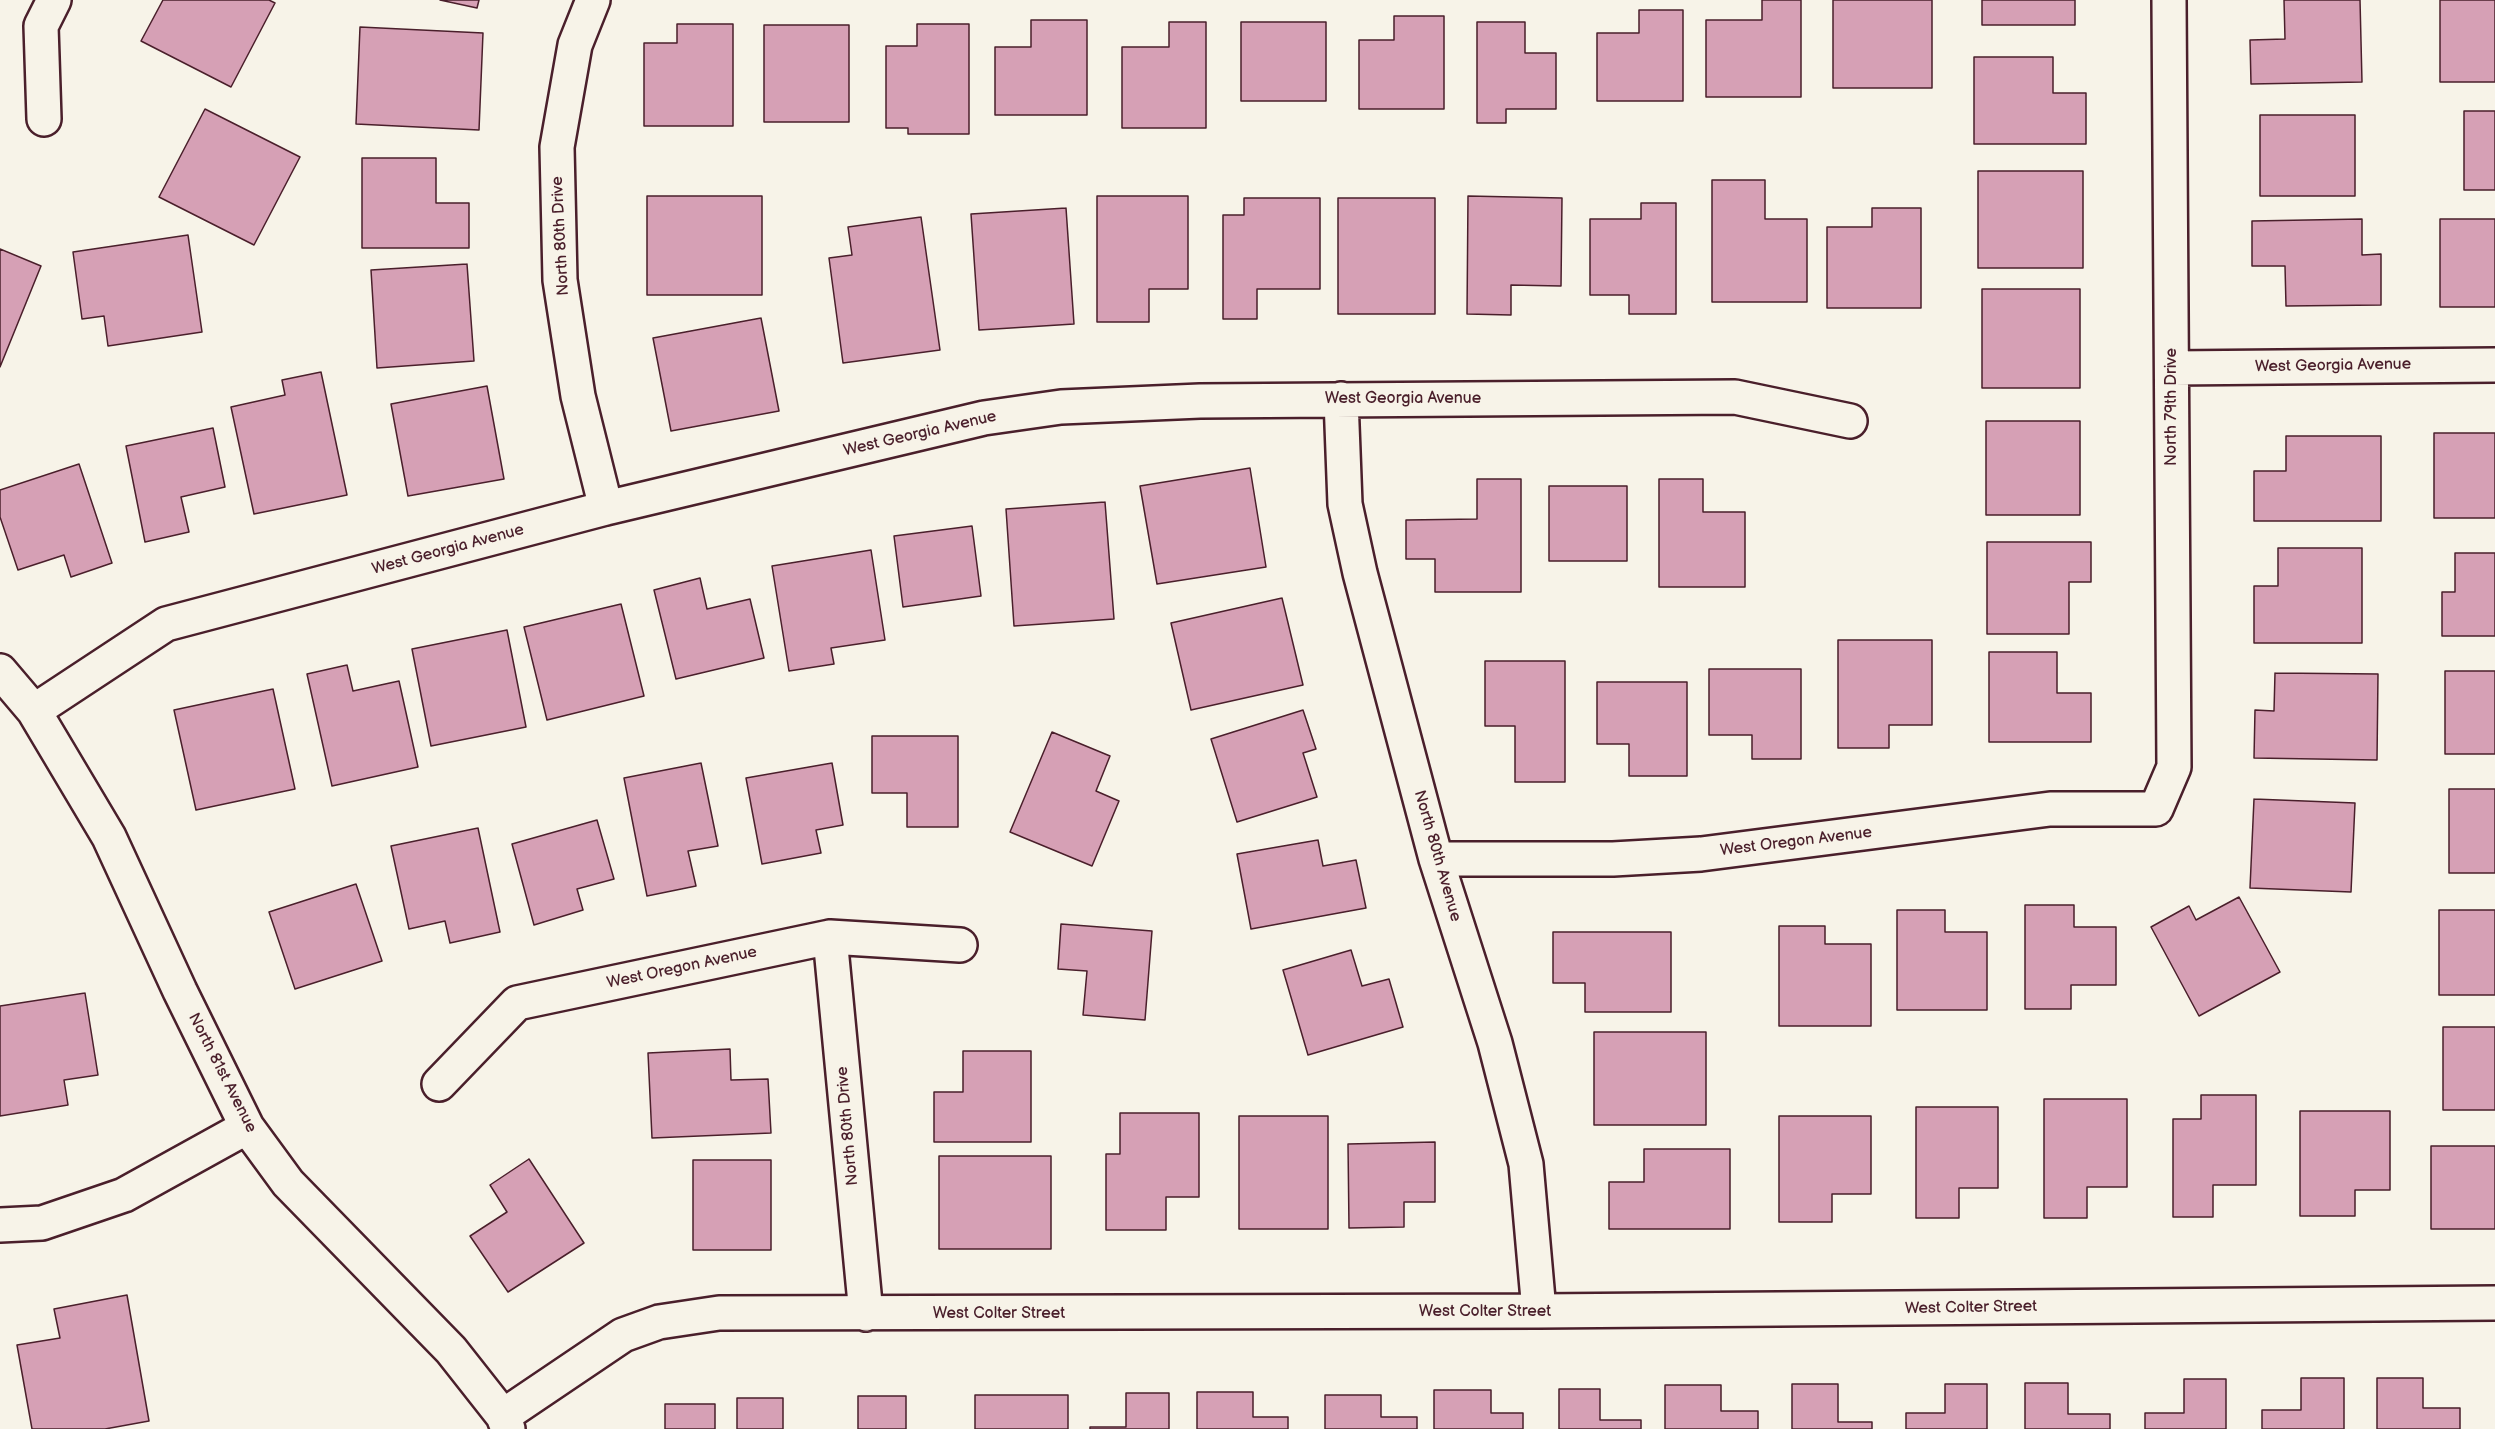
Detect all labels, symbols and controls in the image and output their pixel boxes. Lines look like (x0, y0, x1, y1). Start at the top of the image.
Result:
street label: North 80th Drive (548, 176, 574, 296)
street label: North 79th Drive (2162, 348, 2182, 466)
street label: West Georgia Avenue (2255, 355, 2411, 377)
street label: West Georgia Avenue (1325, 389, 1481, 409)
street label: West Georgia Avenue (842, 407, 998, 461)
street label: West Georgia Avenue (370, 520, 526, 580)
street label: North 80th Avenue (1409, 788, 1465, 924)
street label: West Oregon Avenue (1719, 823, 1873, 861)
street label: West Oregon Avenue (605, 943, 759, 993)
street label: North 81st Avenue (184, 1010, 260, 1136)
street label: North 80th Drive (833, 1066, 863, 1186)
street label: West Colter Street (1905, 1297, 2037, 1319)
street label: West Colter Street (1419, 1302, 1551, 1322)
street label: West Colter Street (933, 1304, 1065, 1324)

